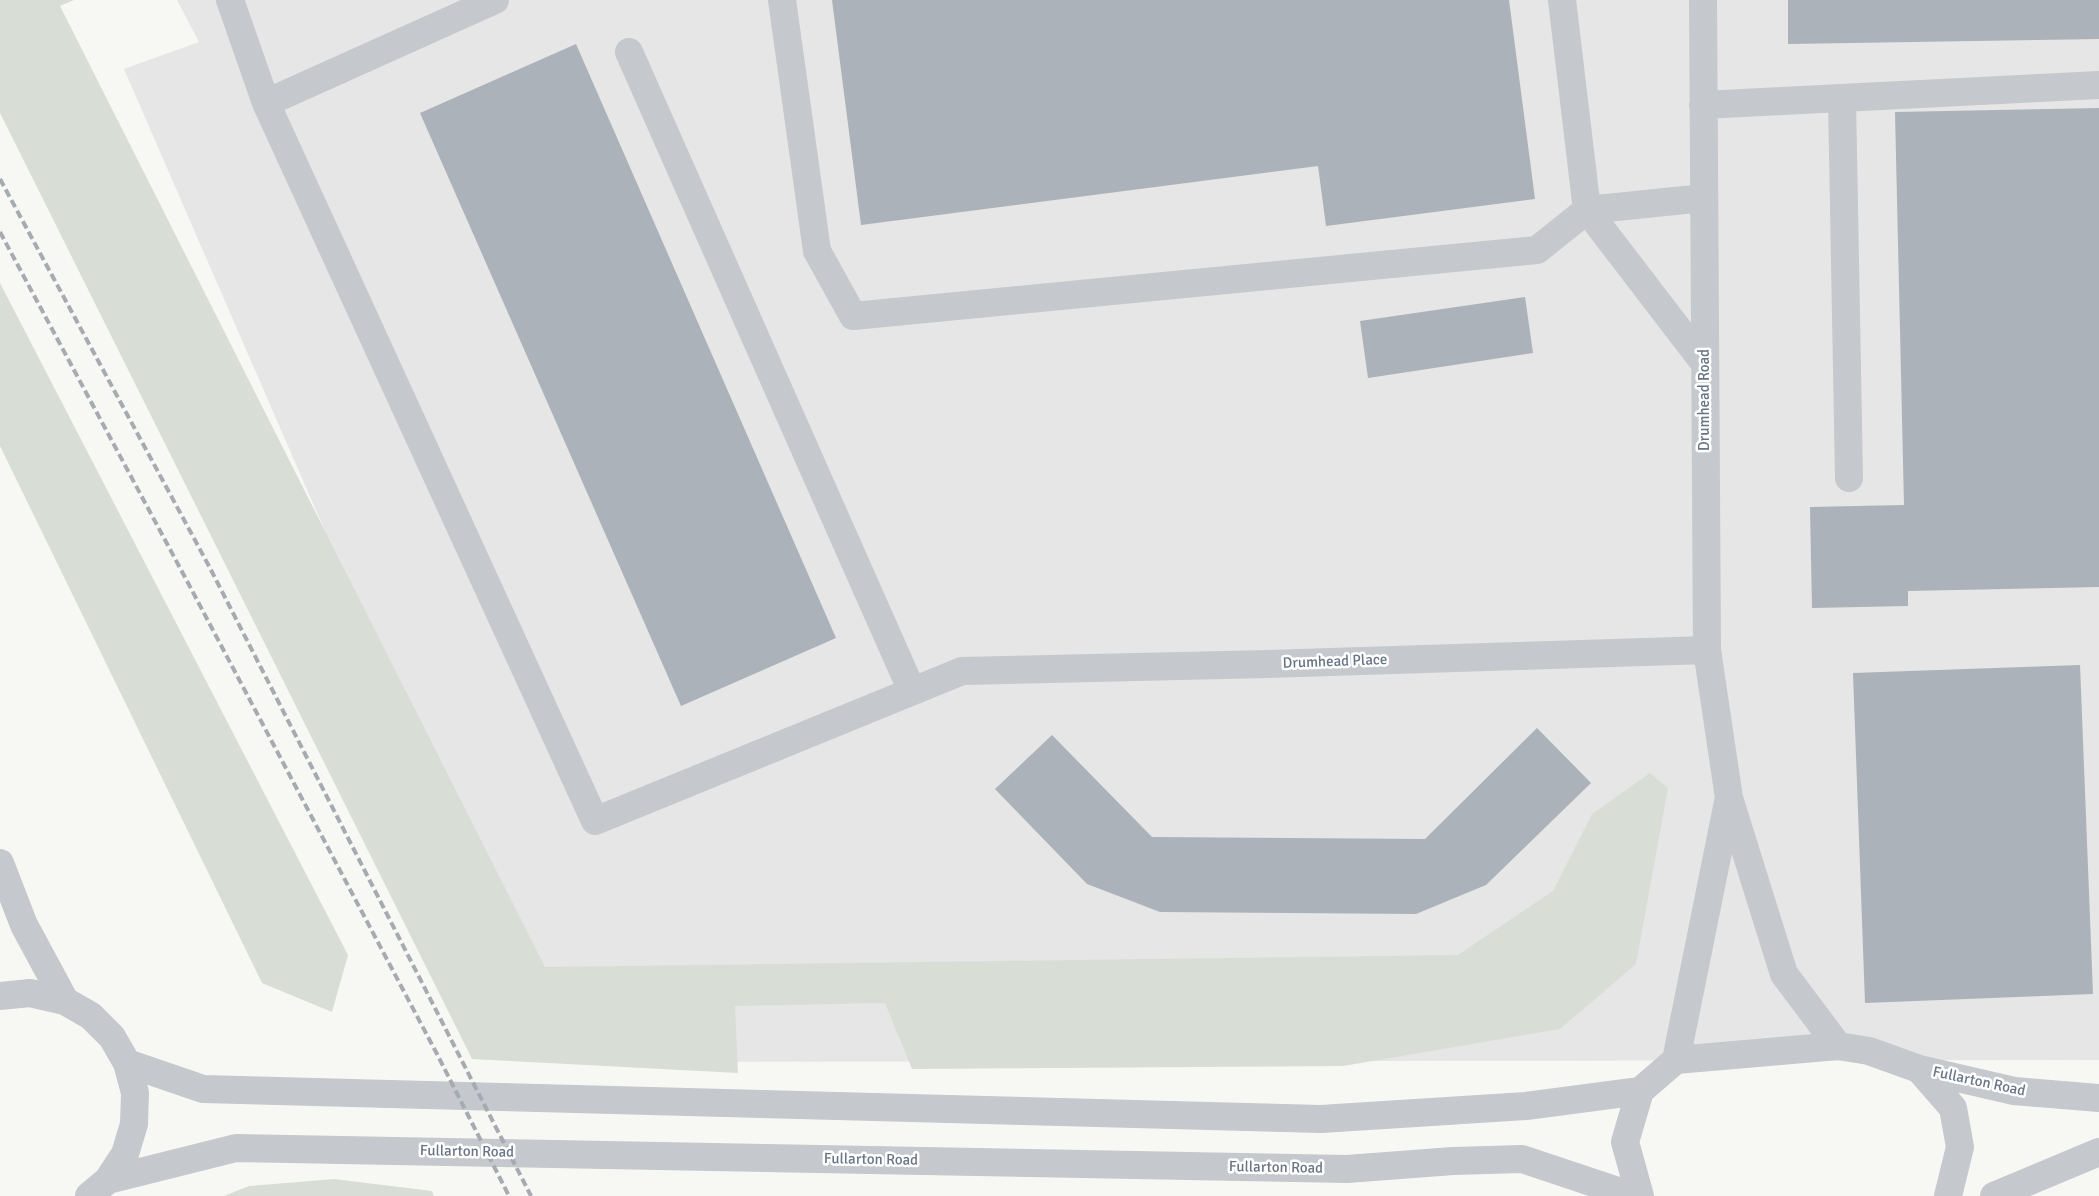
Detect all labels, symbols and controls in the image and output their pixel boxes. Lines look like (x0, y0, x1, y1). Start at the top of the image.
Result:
street label: Drumhead Road (1696, 349, 1714, 451)
street label: Drumhead Place (1282, 651, 1388, 673)
street label: Fullarton Road (1931, 1063, 2027, 1101)
street label: Fullarton Road (420, 1142, 514, 1162)
street label: Fullarton Road (824, 1150, 918, 1170)
street label: Fullarton Road (1229, 1158, 1323, 1178)

